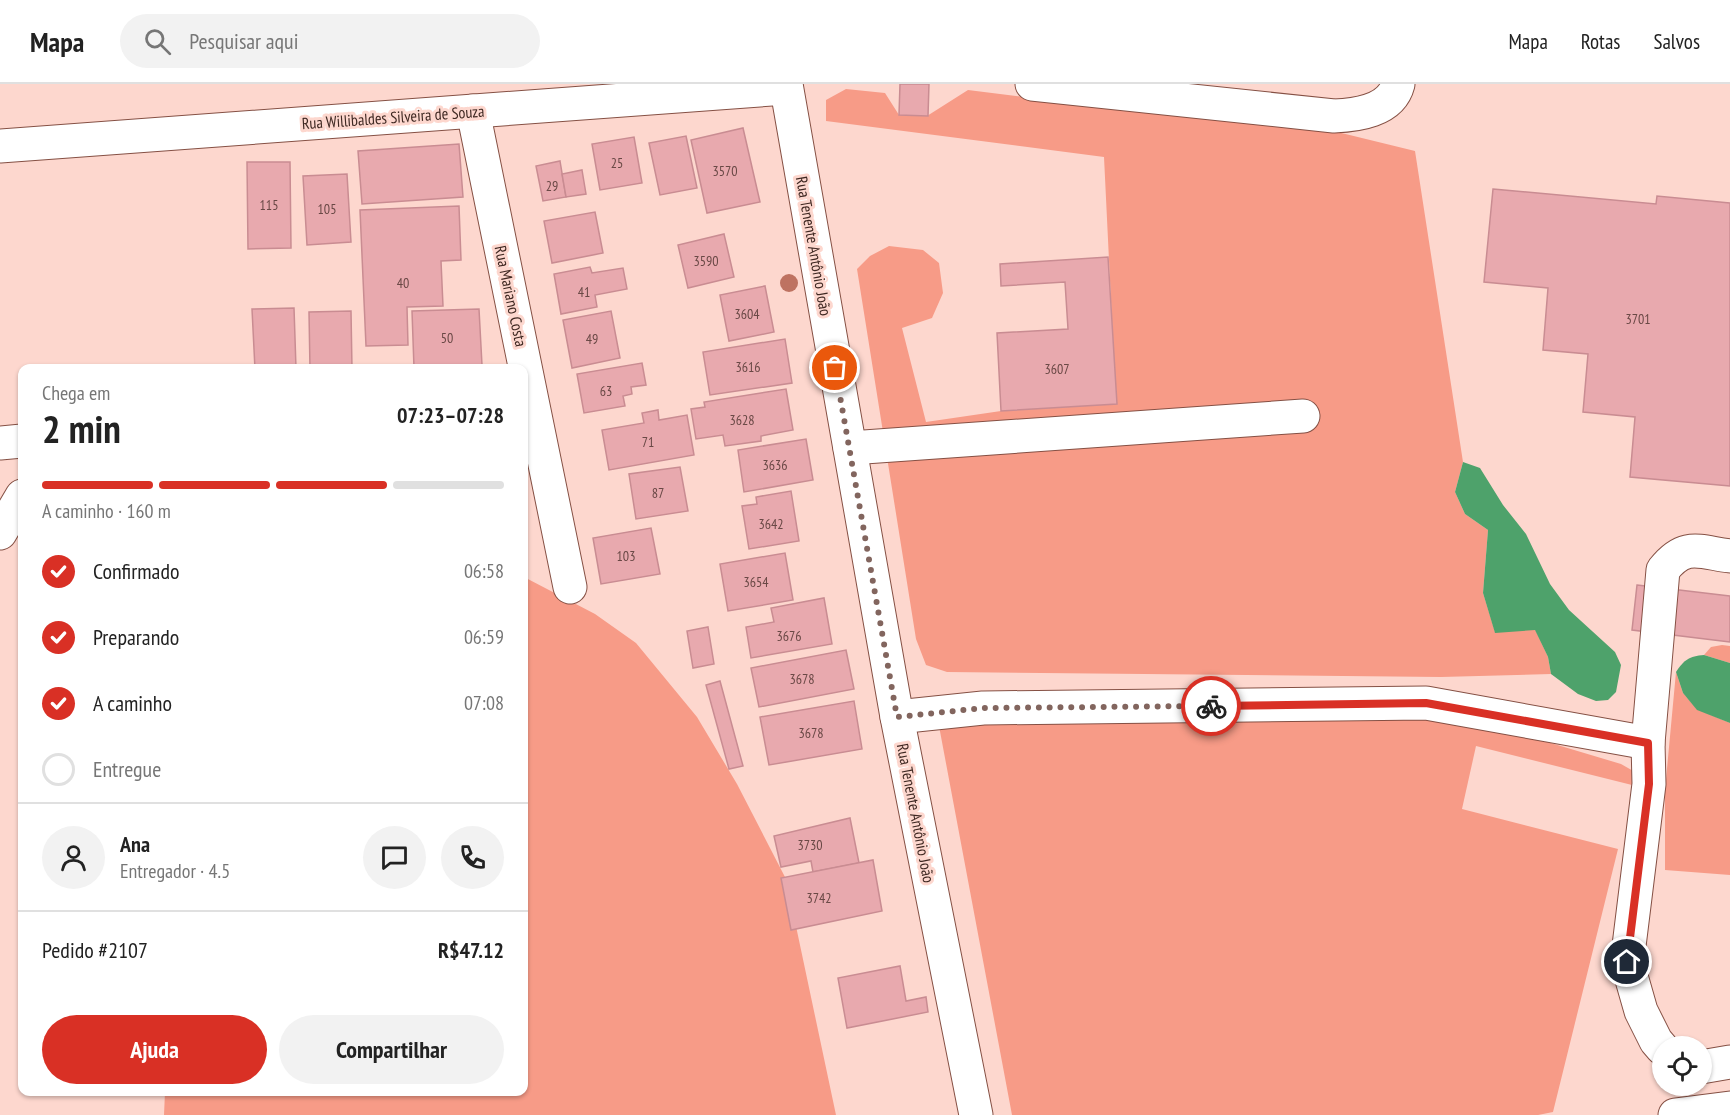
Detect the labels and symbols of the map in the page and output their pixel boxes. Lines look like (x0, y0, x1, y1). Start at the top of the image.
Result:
street label: Rua Willibaldes Silveira de Souza (301, 101, 485, 133)
house number: 25 (611, 154, 623, 172)
house number: 3570 (712, 162, 738, 180)
street label: Rua Tenente Antônio João (792, 175, 836, 317)
house number: 29 (546, 177, 558, 195)
house number: 115 (260, 196, 278, 214)
house number: 105 (318, 200, 336, 218)
street label: Rua Mariano Costa (491, 244, 531, 348)
house number: 3590 (693, 252, 719, 270)
house number: 40 (397, 274, 409, 292)
house number: 41 (578, 283, 590, 301)
house number: 3604 (734, 305, 760, 323)
house number: 3701 (1625, 310, 1651, 328)
house number: 50 (441, 329, 453, 347)
house number: 49 (586, 330, 598, 348)
pin (809, 342, 860, 393)
house number: 3616 (735, 358, 761, 376)
house number: 3607 (1044, 360, 1070, 378)
house number: 63 (600, 382, 612, 400)
house number: 3628 (729, 411, 755, 429)
house number: 71 (642, 433, 654, 451)
house number: 3636 (762, 456, 788, 474)
house number: 87 (652, 484, 664, 502)
house number: 3642 (758, 515, 784, 533)
house number: 103 (617, 547, 635, 565)
house number: 3654 (743, 573, 769, 591)
house number: 3676 (776, 627, 802, 645)
house number: 3678 (789, 670, 815, 688)
courier (1181, 676, 1241, 736)
house number: 3678 (798, 724, 824, 742)
street label: Rua Tenente Antônio João (893, 742, 939, 884)
house number: 3730 (797, 836, 823, 854)
house number: 3742 (806, 889, 832, 907)
pin (1601, 936, 1652, 987)

